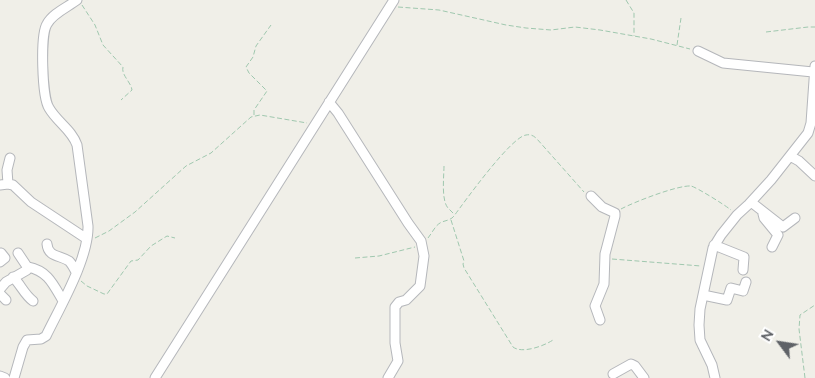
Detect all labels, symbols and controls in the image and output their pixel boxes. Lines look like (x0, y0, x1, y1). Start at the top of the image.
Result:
north arrow (755, 318, 805, 368)
text: N (757, 326, 778, 344)

